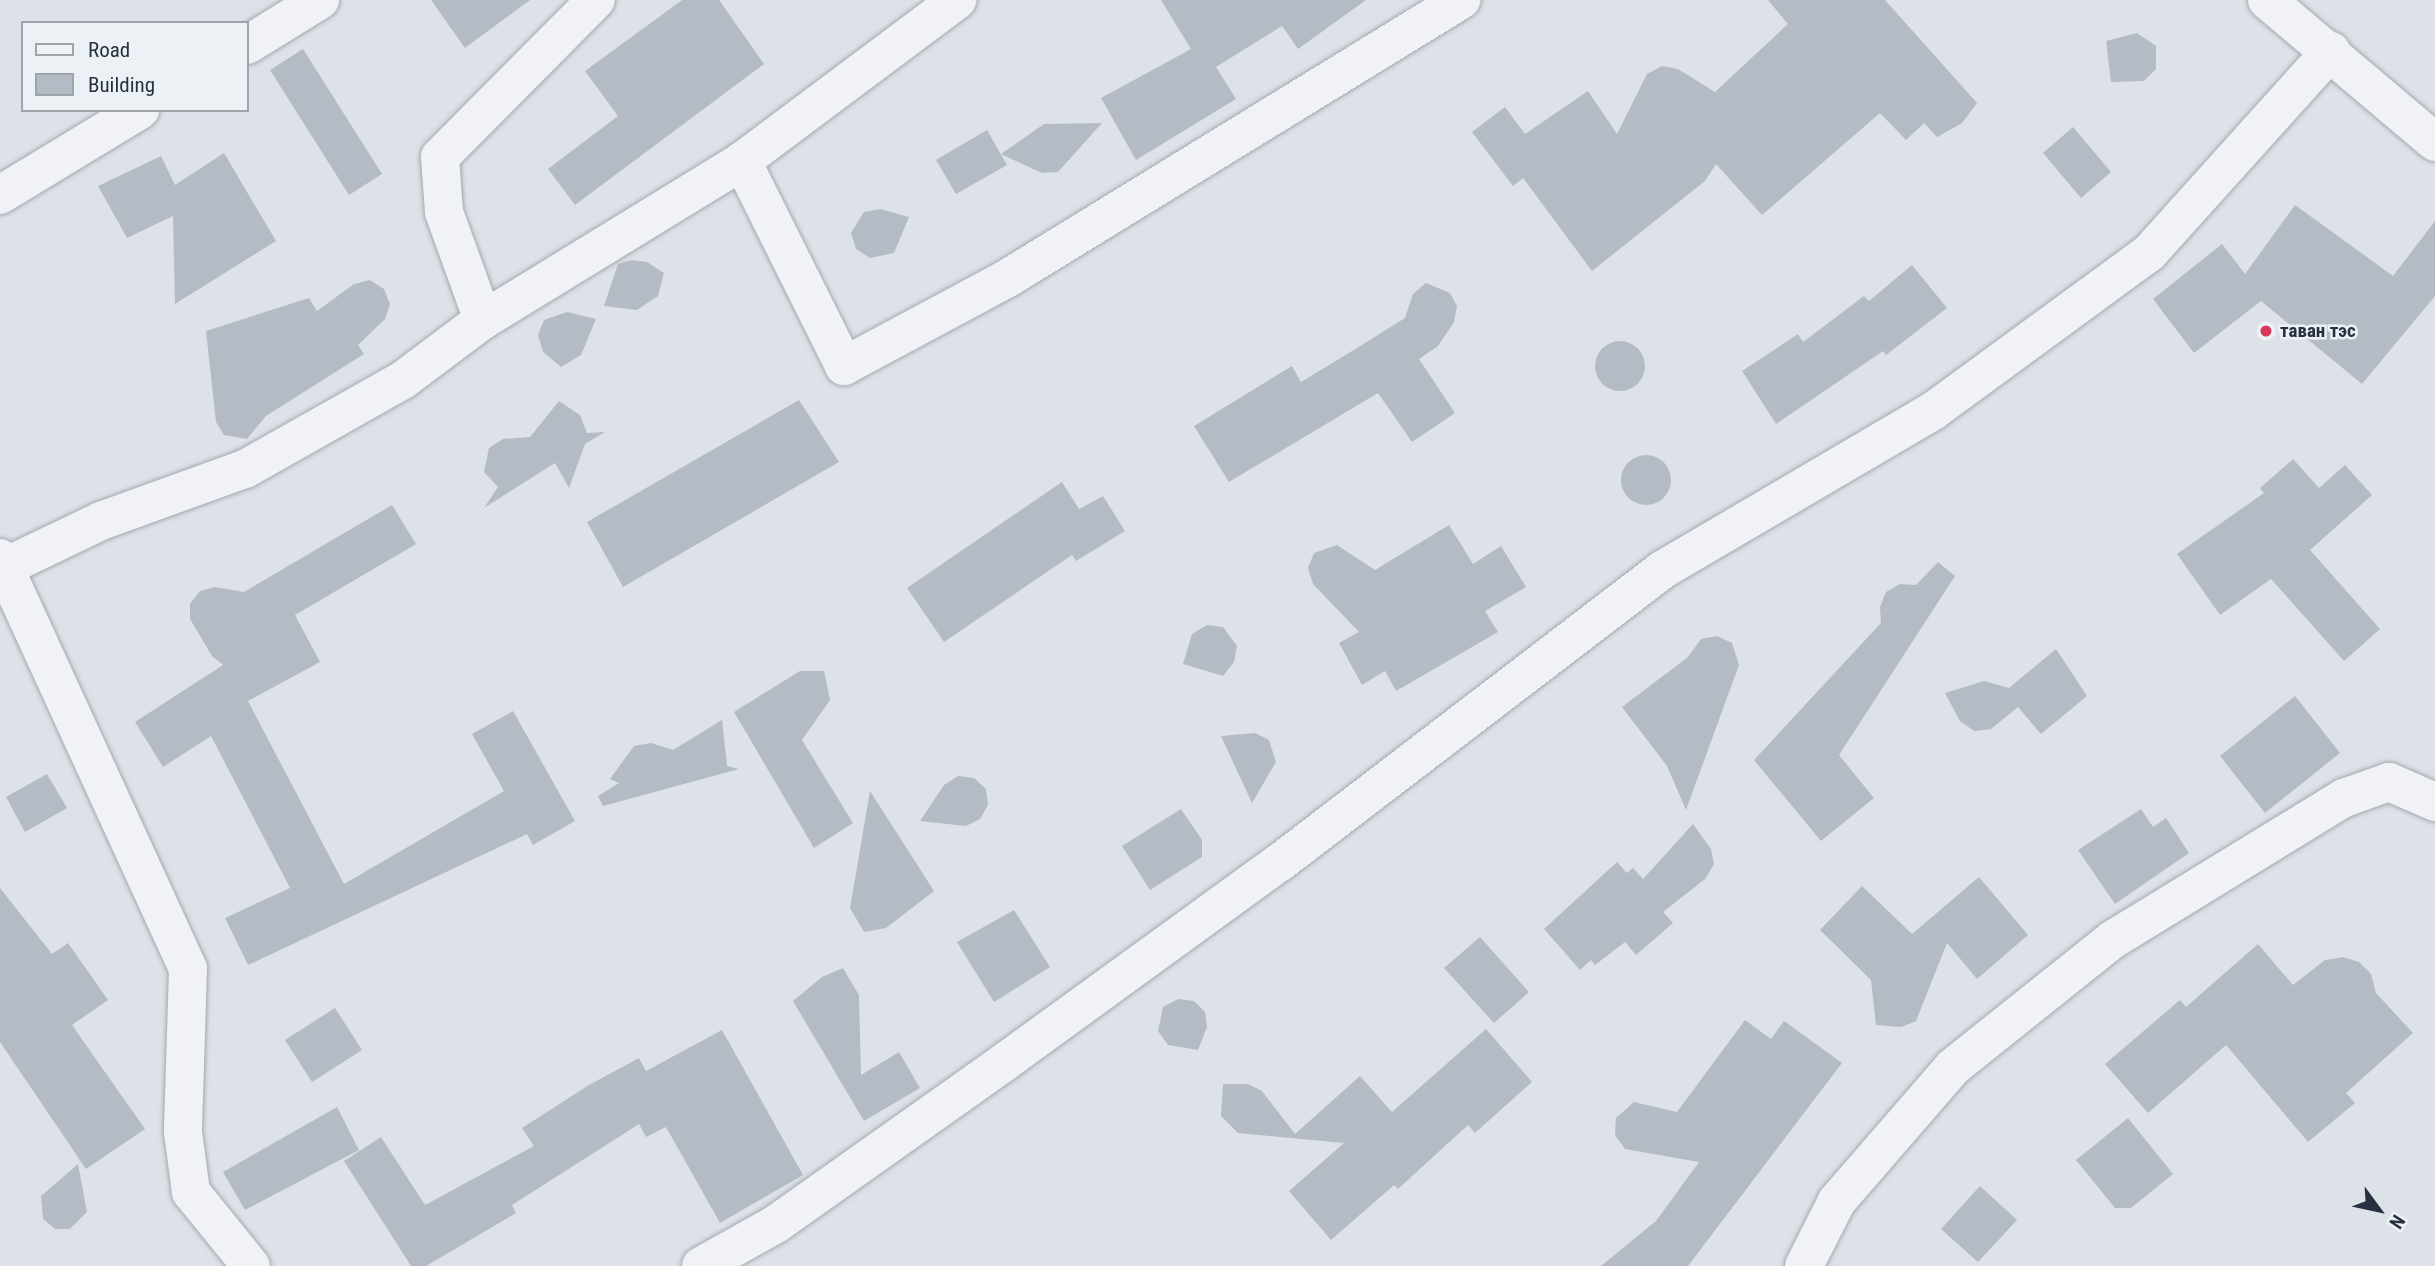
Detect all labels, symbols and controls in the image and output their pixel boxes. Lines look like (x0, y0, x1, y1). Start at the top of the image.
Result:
legend (21, 21, 248, 112)
text: Road (88, 38, 130, 62)
text: Building (88, 73, 155, 97)
place label: таван тэс (2280, 320, 2356, 342)
marker: таван тэс (2258, 323, 2274, 339)
north arrow (2344, 1175, 2414, 1245)
text: N (2384, 1211, 2410, 1233)

